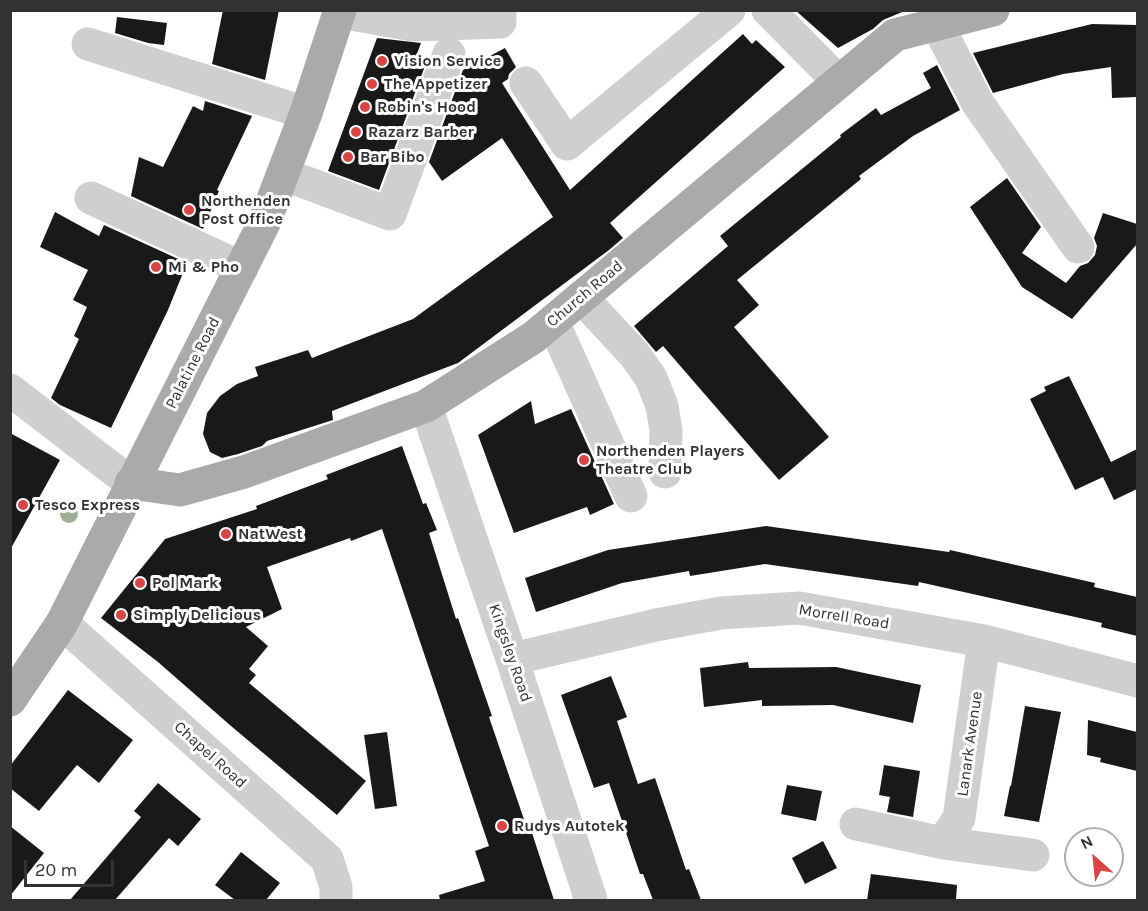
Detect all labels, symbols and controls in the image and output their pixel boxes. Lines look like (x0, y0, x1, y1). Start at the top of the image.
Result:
place label: Vision Service (394, 51, 501, 71)
marker: Vision Service (375, 54, 389, 68)
place label: The Appetizer (384, 74, 487, 94)
marker: The Appetizer (365, 77, 379, 91)
place label: Robin's Hood (377, 97, 476, 117)
marker: Robin's Hood (358, 100, 372, 114)
place label: Razarz Barber (368, 122, 474, 142)
marker: Razarz Barber (349, 125, 363, 139)
place label: Bar Bibo (360, 147, 425, 167)
marker: Bar Bibo (341, 150, 355, 164)
place label: Northenden Post Office (201, 191, 291, 229)
marker: Northenden Post Office (182, 203, 196, 217)
place label: Mi & Pho (168, 257, 239, 277)
street label: Church Road (543, 257, 627, 331)
marker: Mi & Pho (149, 260, 163, 274)
street label: Palatine Road (162, 314, 224, 412)
place label: Northenden Players Theatre Club (596, 441, 745, 479)
marker: Northenden Players Theatre Club (577, 453, 591, 467)
place label: Tesco Express (35, 495, 140, 515)
marker: Tesco Express (16, 498, 30, 512)
place label: NatWest (238, 524, 303, 544)
marker: NatWest (219, 527, 233, 541)
place label: Pol Mark (152, 573, 218, 593)
marker: Pol Mark (133, 576, 147, 590)
street label: Morrell Road (797, 600, 891, 634)
street label: Kingsley Road (484, 601, 536, 705)
place label: Simply Delicious (133, 605, 261, 625)
marker: Simply Delicious (114, 608, 128, 622)
street label: Lanark Avenue (953, 690, 987, 798)
street label: Chapel Road (170, 717, 250, 793)
place label: Rudys Autotek (514, 816, 624, 836)
marker: Rudys Autotek (495, 819, 509, 833)
north arrow (1064, 827, 1124, 887)
text: N (1077, 831, 1096, 853)
scale bar (27, 848, 117, 886)
text: 20 m (35, 859, 77, 881)

